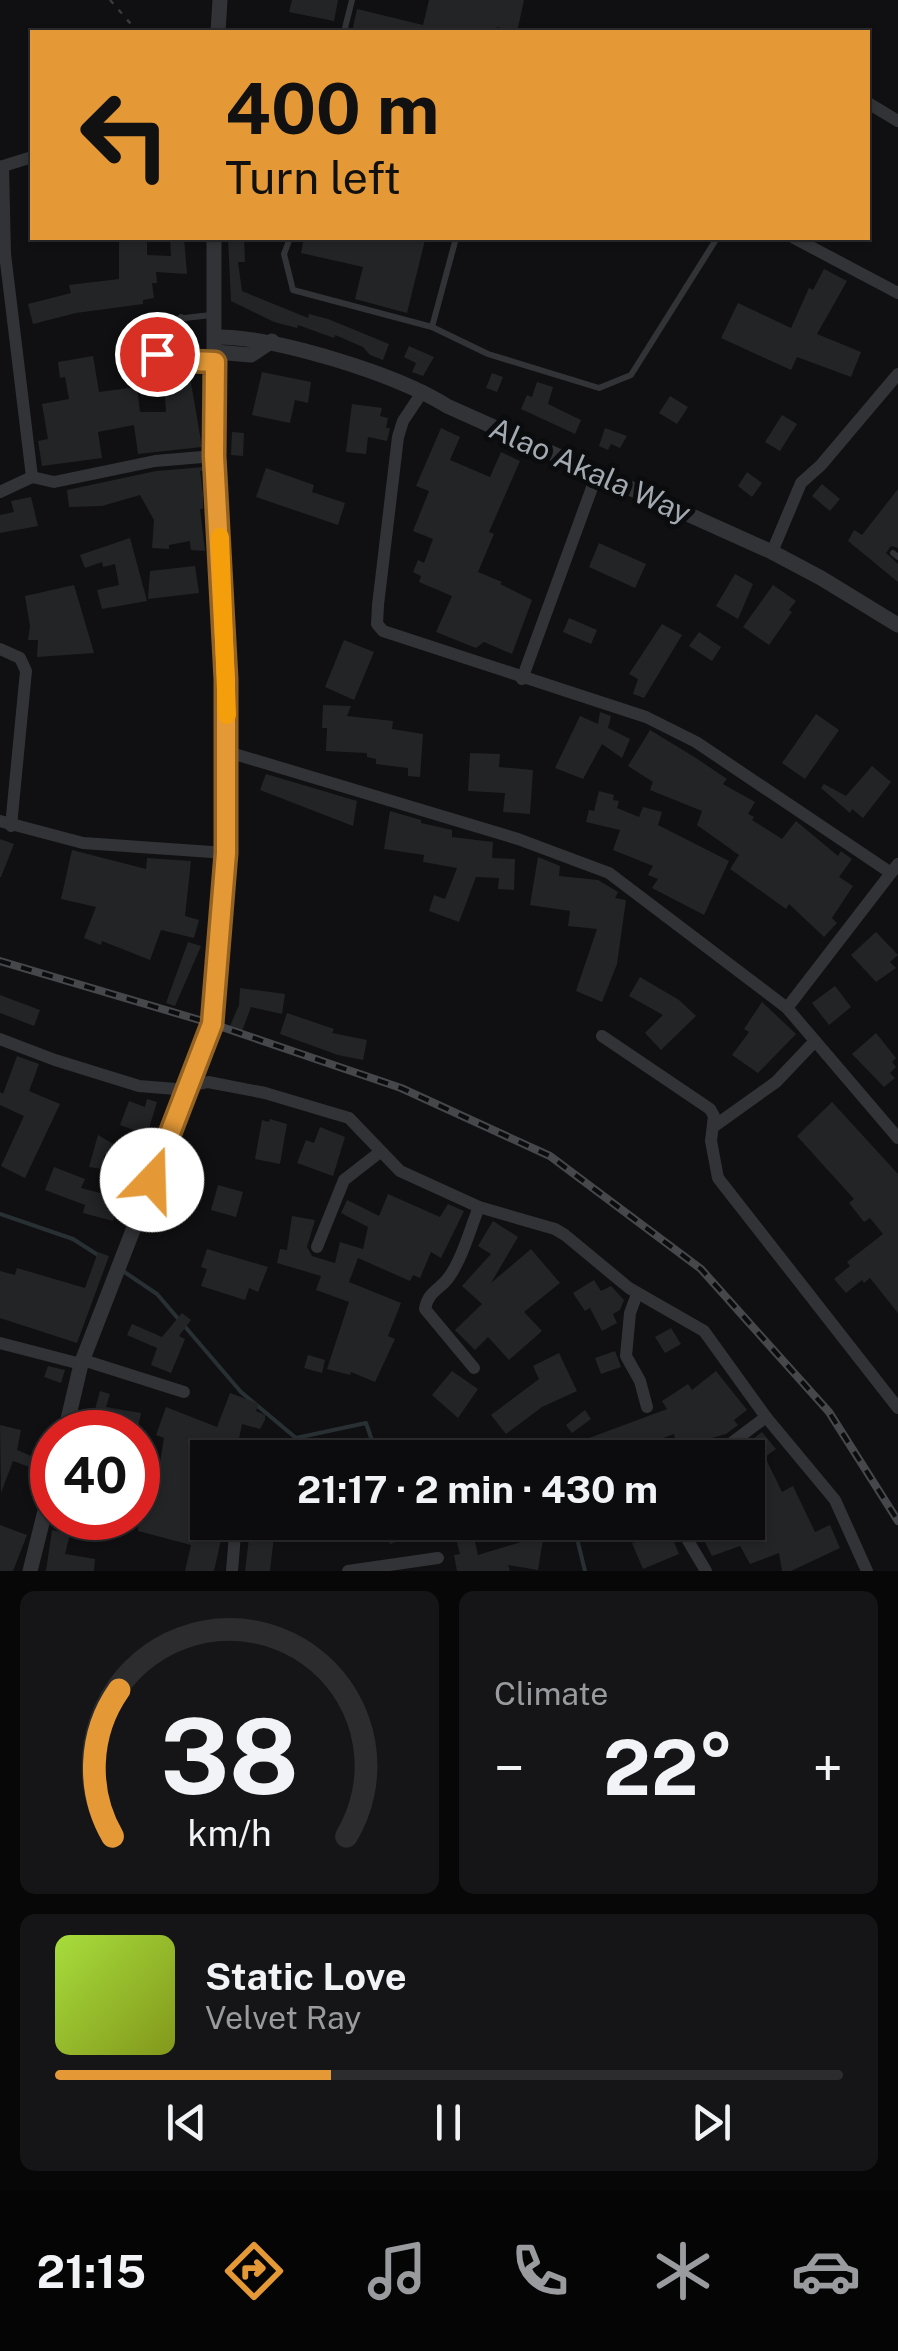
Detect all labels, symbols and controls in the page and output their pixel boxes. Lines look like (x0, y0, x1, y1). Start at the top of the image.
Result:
text: 400 m (225, 67, 439, 150)
icon: left (60, 70, 190, 200)
text: Turn left (225, 151, 401, 204)
pin (115, 312, 200, 397)
icon: arrive (130, 327, 185, 382)
street label: Alao Akala Way (484, 410, 697, 531)
position arrow (100, 1128, 204, 1232)
speed limit sign: 40 (30, 1410, 160, 1540)
text: 21:17 · 2 min · 430 m (297, 1467, 658, 1512)
text: Climate (494, 1675, 608, 1712)
text: 38 (160, 1695, 299, 1817)
text: 22° (603, 1724, 734, 1812)
text: − (494, 1736, 525, 1800)
text: + (813, 1736, 843, 1800)
text: km/h (187, 1812, 272, 1854)
text: Static Love (205, 1954, 407, 1999)
text: Velvet Ray (205, 1999, 361, 2036)
icon: previous (159, 2095, 214, 2150)
icon: pause (421, 2095, 476, 2150)
icon: next (684, 2095, 739, 2150)
icon: directions (219, 2236, 289, 2306)
icon: music (362, 2236, 432, 2306)
icon: phone (505, 2236, 575, 2306)
icon: climate (648, 2236, 718, 2306)
icon: car (791, 2236, 861, 2306)
text: 21:15 (37, 2245, 146, 2298)

